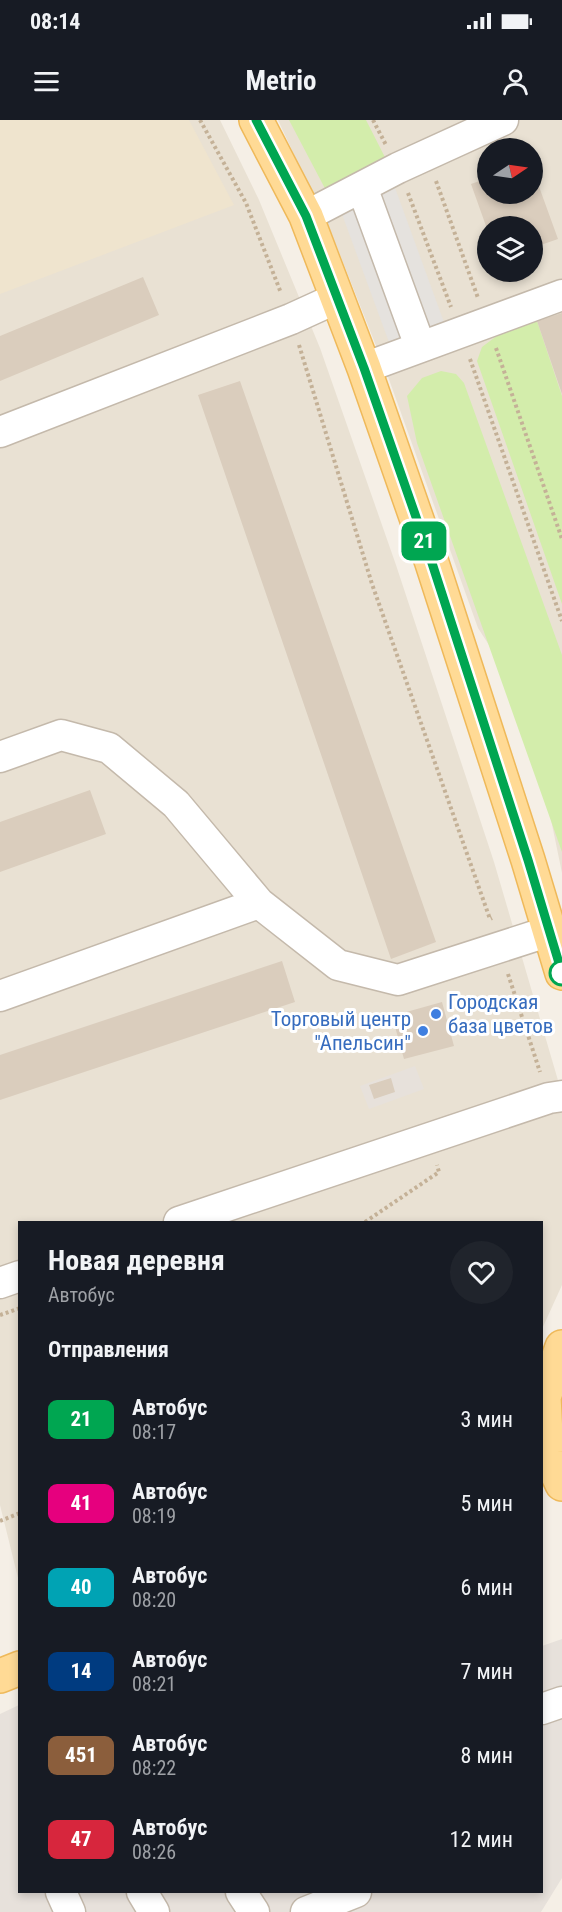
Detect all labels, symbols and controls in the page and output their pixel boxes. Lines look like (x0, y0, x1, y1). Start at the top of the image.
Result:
text: 08:14 (30, 9, 81, 34)
icon: menu (30, 65, 63, 98)
text: Metrio (246, 65, 316, 97)
icon: person (499, 65, 532, 98)
north arrow (477, 138, 543, 204)
map controls (477, 138, 543, 282)
button: layers (477, 216, 543, 282)
line badge: 21 (397, 522, 451, 560)
text: 21 (413, 529, 435, 553)
unlabelled marker (549, 960, 562, 986)
place label: Городская база цветов (448, 990, 553, 1038)
place label: Торговый центр "Апельсин" (271, 1007, 411, 1055)
marker: Городская база цветов (429, 1007, 443, 1021)
marker: Торговый центр "Апельсин" (416, 1024, 430, 1038)
button: heart (450, 1241, 513, 1304)
text: Новая деревня (48, 1244, 225, 1277)
text: Автобус (48, 1283, 115, 1307)
text: Отправления (48, 1337, 169, 1362)
text: Автобус (132, 1395, 207, 1420)
text: 21 (70, 1407, 92, 1431)
text: 3 мин (460, 1407, 513, 1432)
text: 08:17 (132, 1420, 176, 1444)
text: Автобус (132, 1479, 207, 1504)
text: 41 (70, 1491, 92, 1515)
text: 5 мин (460, 1491, 513, 1516)
text: 08:19 (132, 1504, 176, 1528)
text: Автобус (132, 1563, 207, 1588)
text: 40 (70, 1575, 92, 1599)
text: 6 мин (460, 1575, 513, 1600)
text: 08:20 (132, 1588, 176, 1612)
text: Автобус (132, 1647, 207, 1672)
text: 14 (70, 1659, 92, 1683)
text: 7 мин (460, 1659, 513, 1684)
text: 08:21 (132, 1672, 176, 1696)
text: Автобус (132, 1731, 207, 1756)
text: 451 (65, 1743, 97, 1767)
text: 8 мин (460, 1743, 513, 1768)
text: 08:22 (132, 1756, 176, 1780)
text: Автобус (132, 1815, 207, 1840)
text: 47 (70, 1827, 92, 1851)
text: 12 мин (450, 1827, 513, 1852)
text: 08:26 (132, 1840, 176, 1864)

